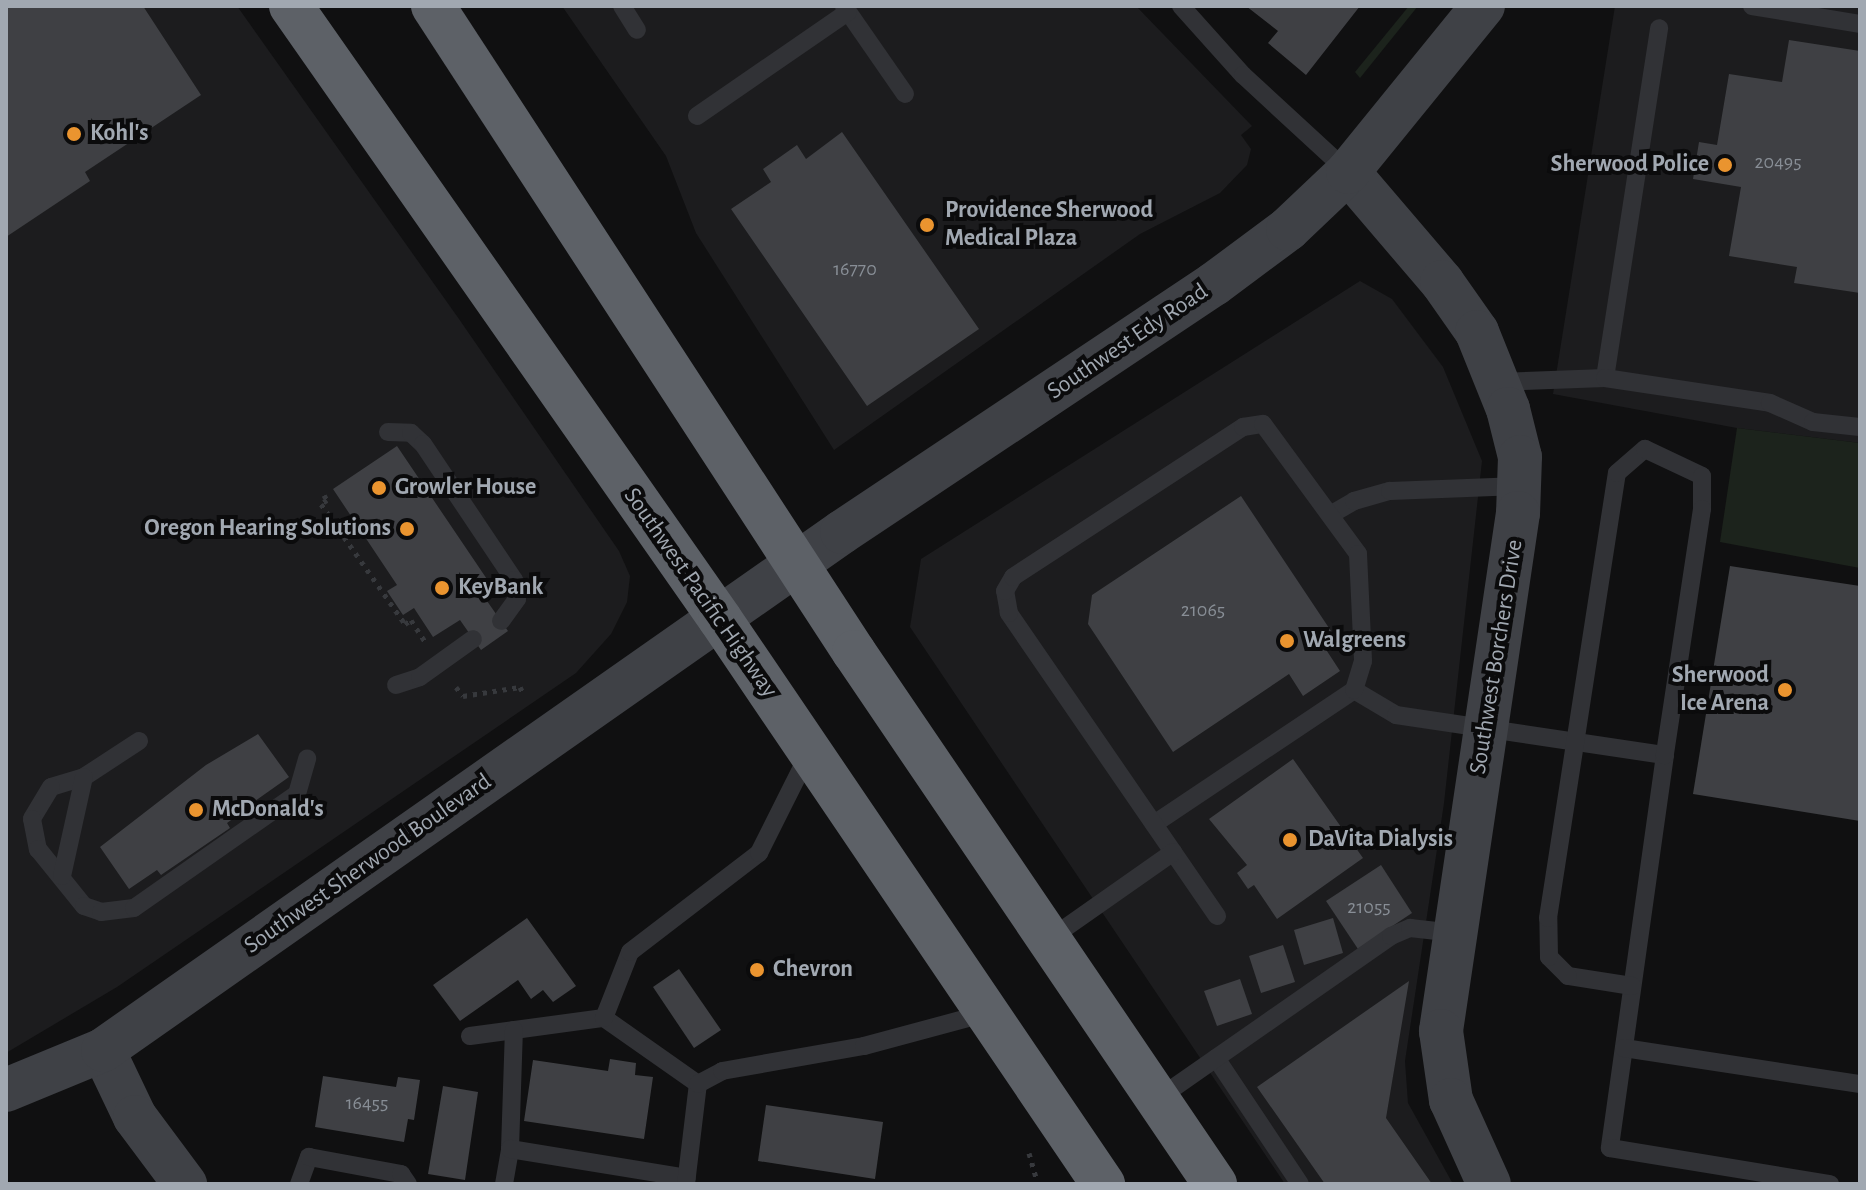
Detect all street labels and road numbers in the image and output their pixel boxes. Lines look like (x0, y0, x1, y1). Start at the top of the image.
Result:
street label: Southwest Edy Road (1042, 278, 1214, 406)
street label: Southwest Pacific Highway (617, 483, 783, 703)
street label: Southwest Borchers Drive (1464, 538, 1530, 776)
street label: Southwest Sherwood Boulevard (239, 768, 497, 960)

